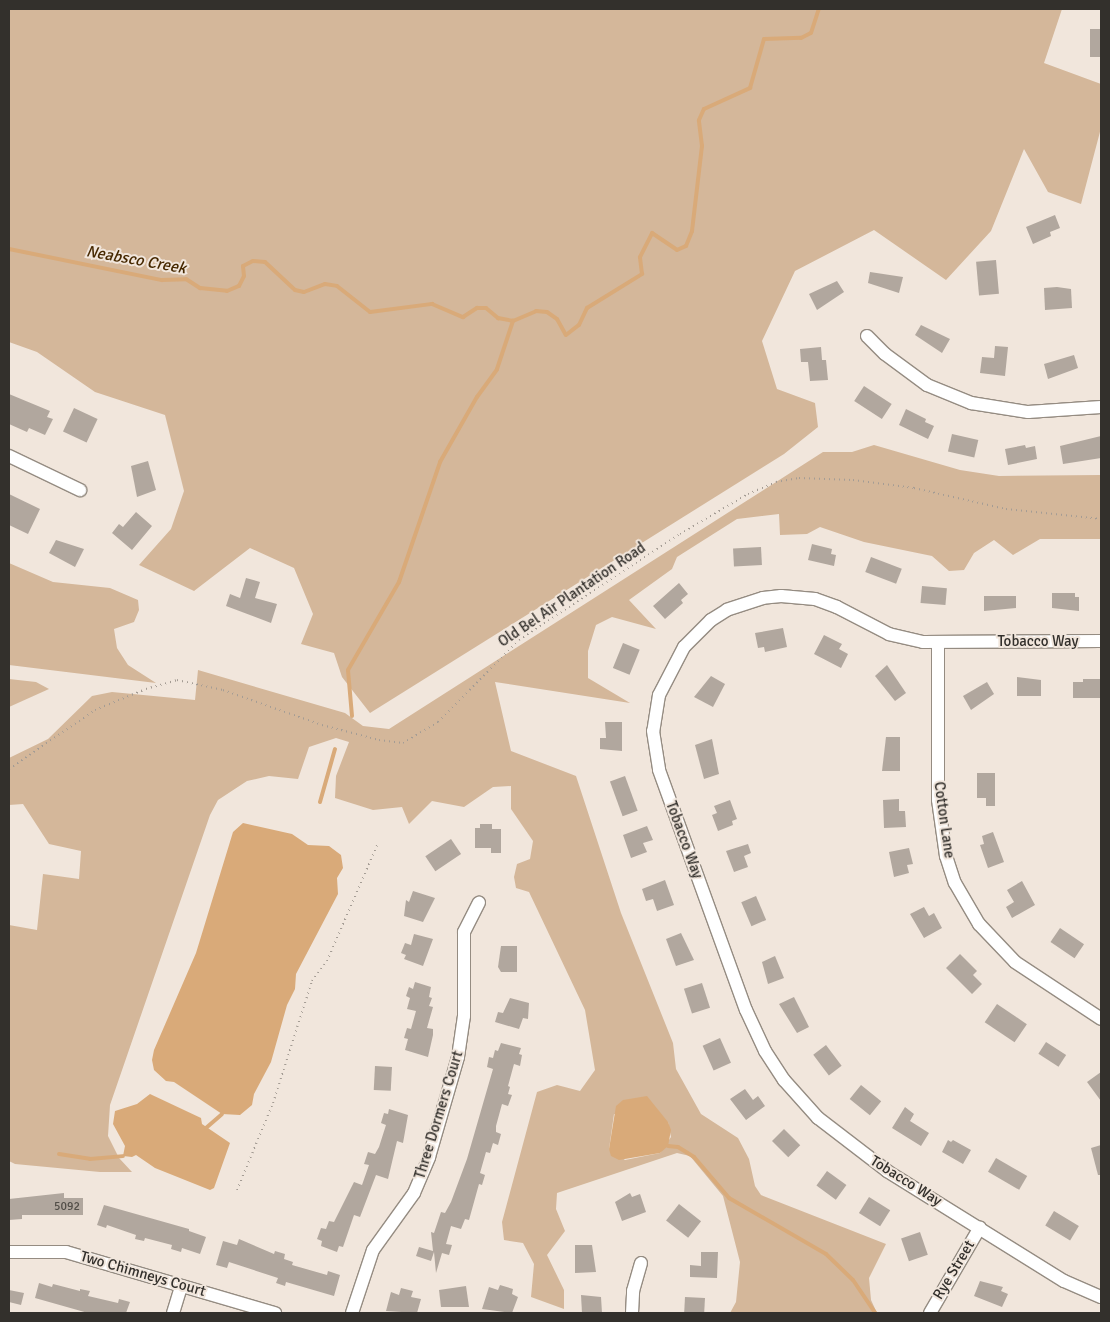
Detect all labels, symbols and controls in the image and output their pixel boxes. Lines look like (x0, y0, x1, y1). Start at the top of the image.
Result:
water label: Neabsco Creek (85, 242, 187, 278)
street label: Old Bel Air Plantation Road (495, 539, 649, 651)
street label: Tobacco Way (997, 633, 1079, 651)
street label: Cotton Lane (930, 781, 958, 859)
street label: Tobacco Way (662, 799, 706, 881)
street label: Three Dormers Court (411, 1049, 467, 1181)
street label: Tobacco Way (867, 1152, 945, 1210)
house number: 5092 (54, 1200, 80, 1214)
street label: Rye Street (929, 1237, 979, 1303)
street label: Two Chimneys Court (78, 1247, 208, 1301)

